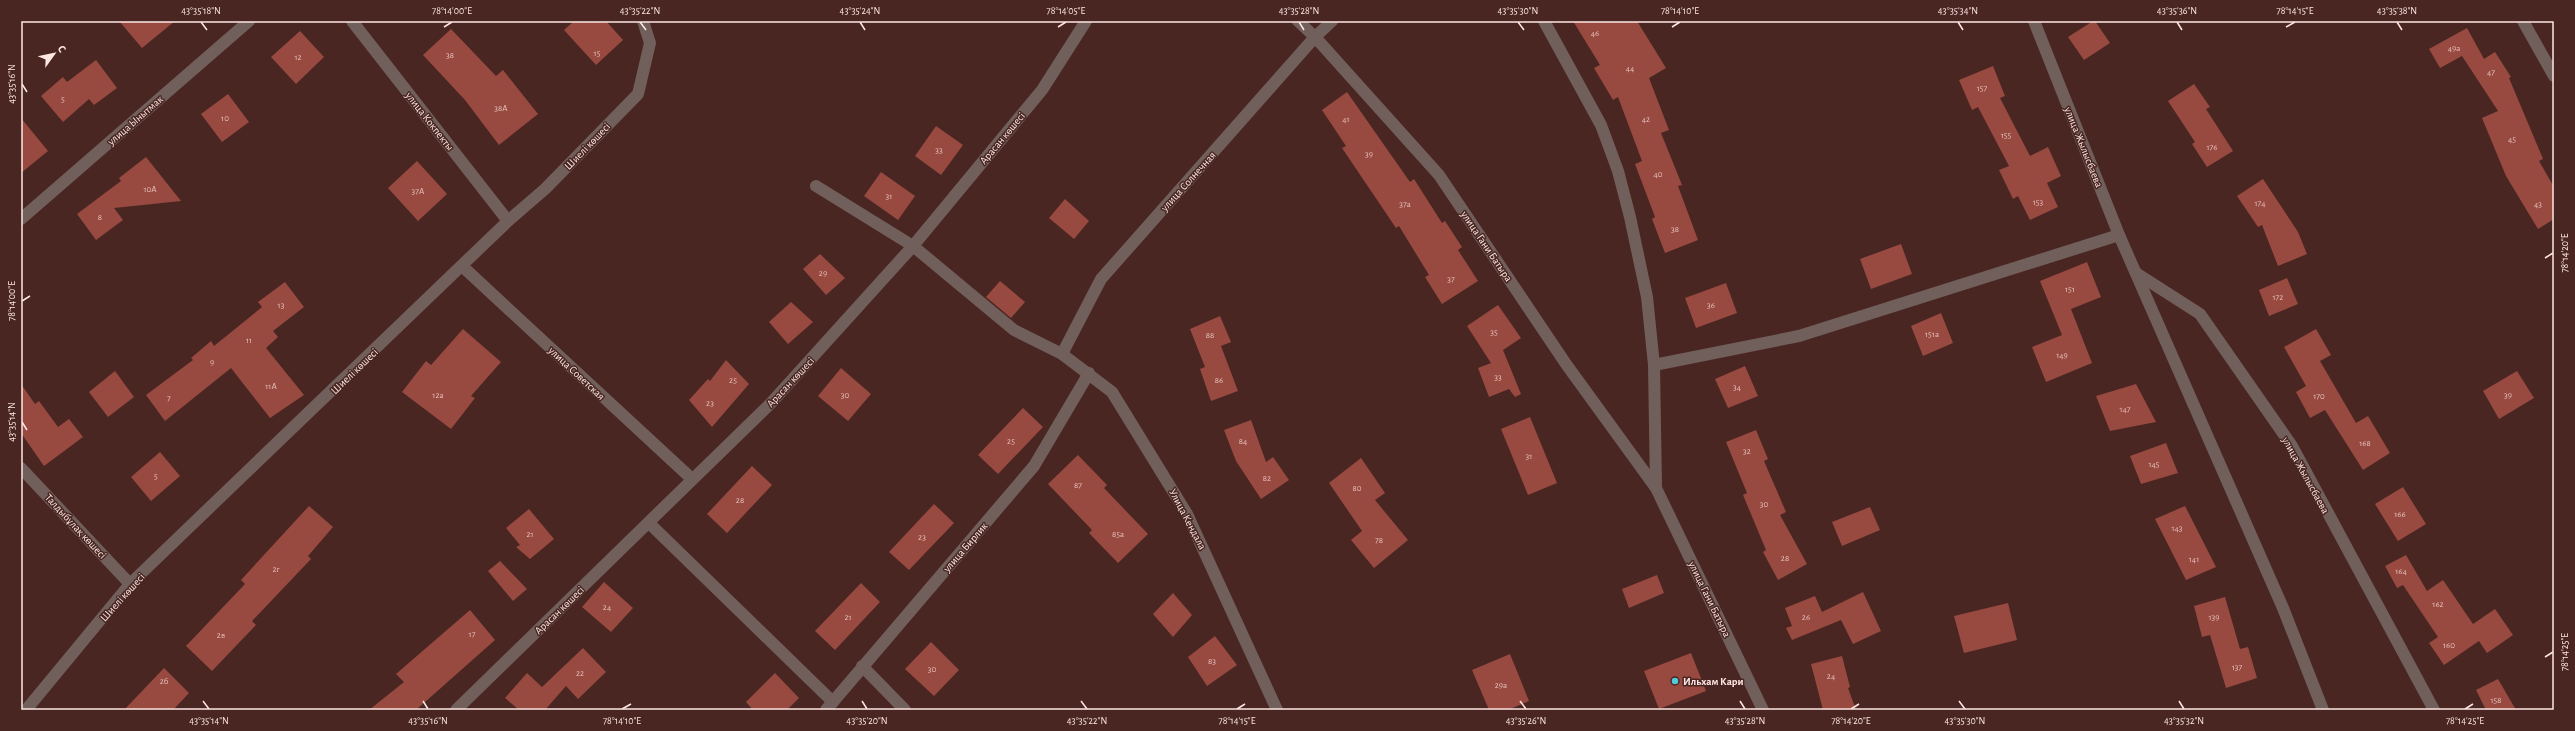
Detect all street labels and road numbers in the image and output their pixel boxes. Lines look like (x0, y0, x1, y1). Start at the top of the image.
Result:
street label: улица Кокпекты (403, 89, 456, 153)
street label: улица Ынытмак (105, 94, 165, 148)
street label: улица Жылысбаева (2062, 104, 2105, 189)
street label: Арасан көшесі (978, 110, 1027, 166)
street label: Шиелі көшесі (562, 121, 612, 172)
street label: улица Солнечная (1158, 149, 1218, 214)
street label: улица Гани Батыра (1458, 208, 1514, 284)
street label: улица Советская (546, 344, 607, 402)
street label: Шиелі көшесі (329, 346, 380, 396)
street label: Арасан көшесі (765, 355, 816, 409)
street label: улица Жылысбаева (2279, 434, 2331, 515)
street label: Улица Кендала (1167, 487, 1208, 551)
street label: Талдыбұлақ көшесі (43, 492, 108, 561)
street label: улица Бирлик (940, 521, 990, 575)
street label: улица Гани Батыра (1686, 559, 1733, 639)
street label: Шиелі көшесі (98, 571, 147, 624)
street label: Арасан көшесі (533, 584, 586, 637)

